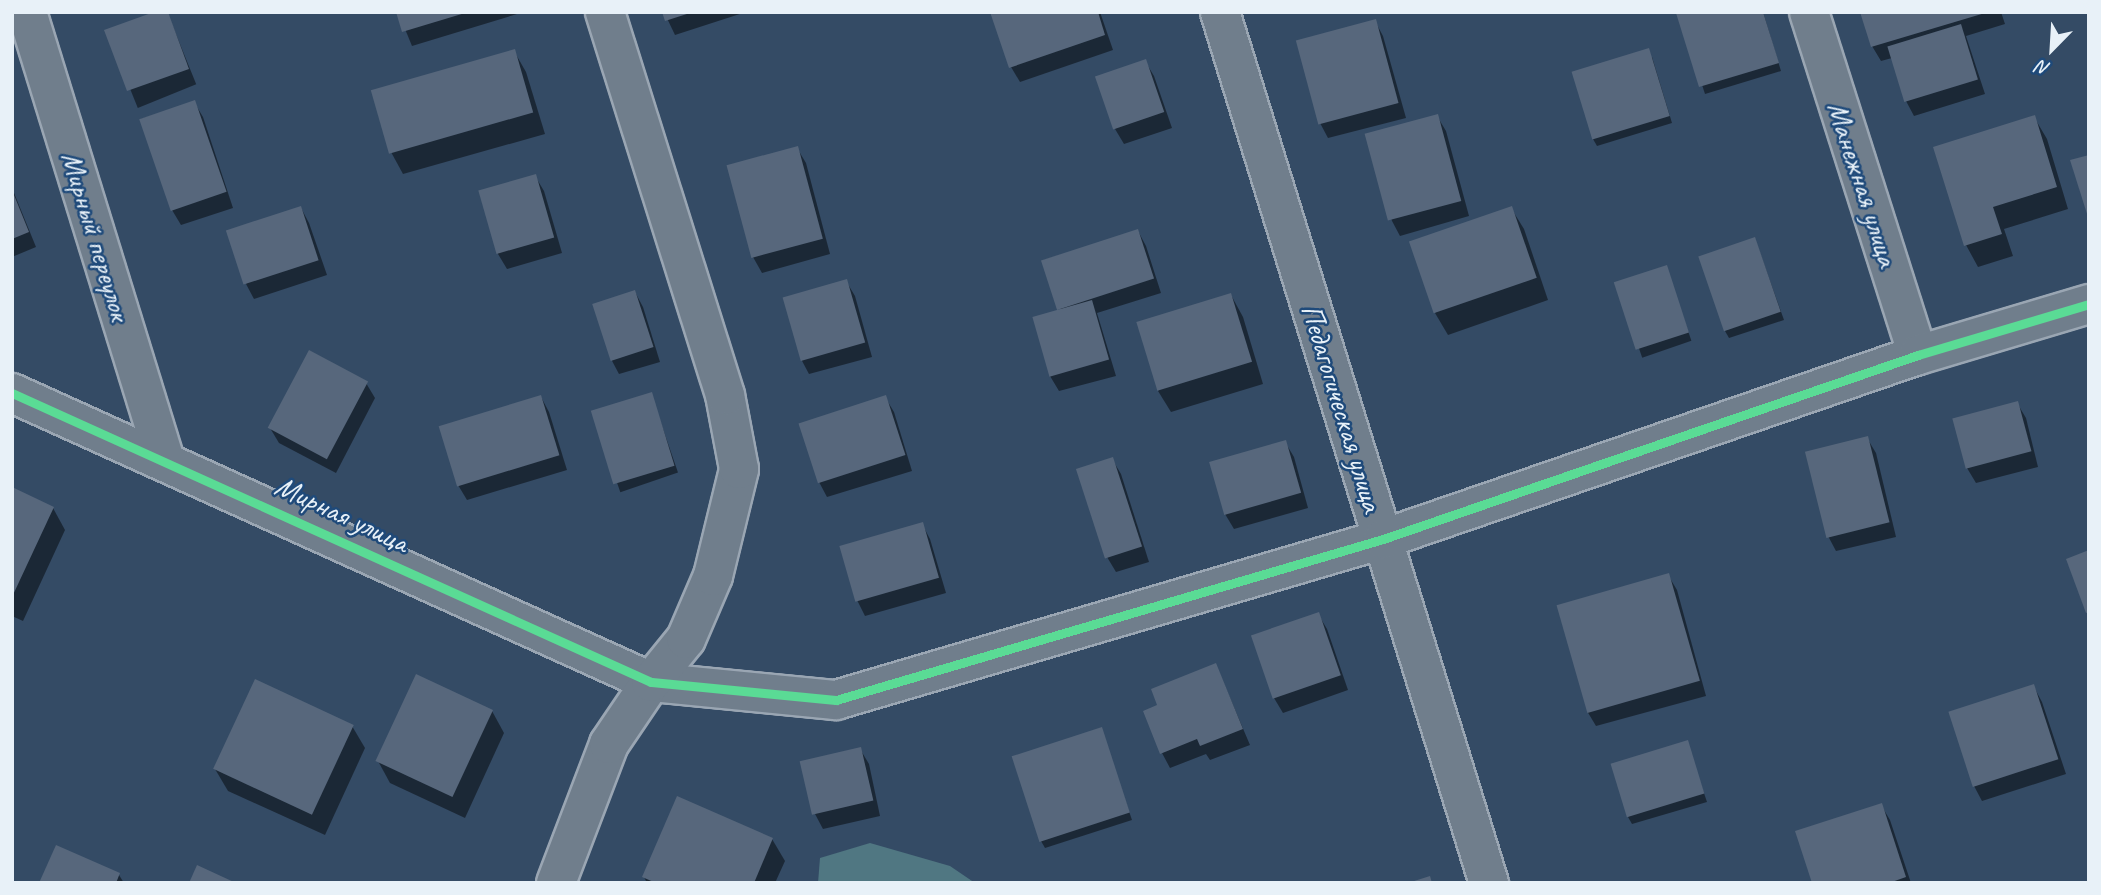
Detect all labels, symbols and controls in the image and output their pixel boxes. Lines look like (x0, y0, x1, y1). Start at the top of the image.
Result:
north arrow (2017, 14, 2087, 84)
text: N (2033, 55, 2054, 82)
street label: Манежная улица (1819, 96, 1907, 272)
street label: Мирный переулок (53, 147, 139, 325)
street label: Педагогическая улица (1293, 299, 1391, 517)
street label: Мирная улица (270, 467, 414, 561)

